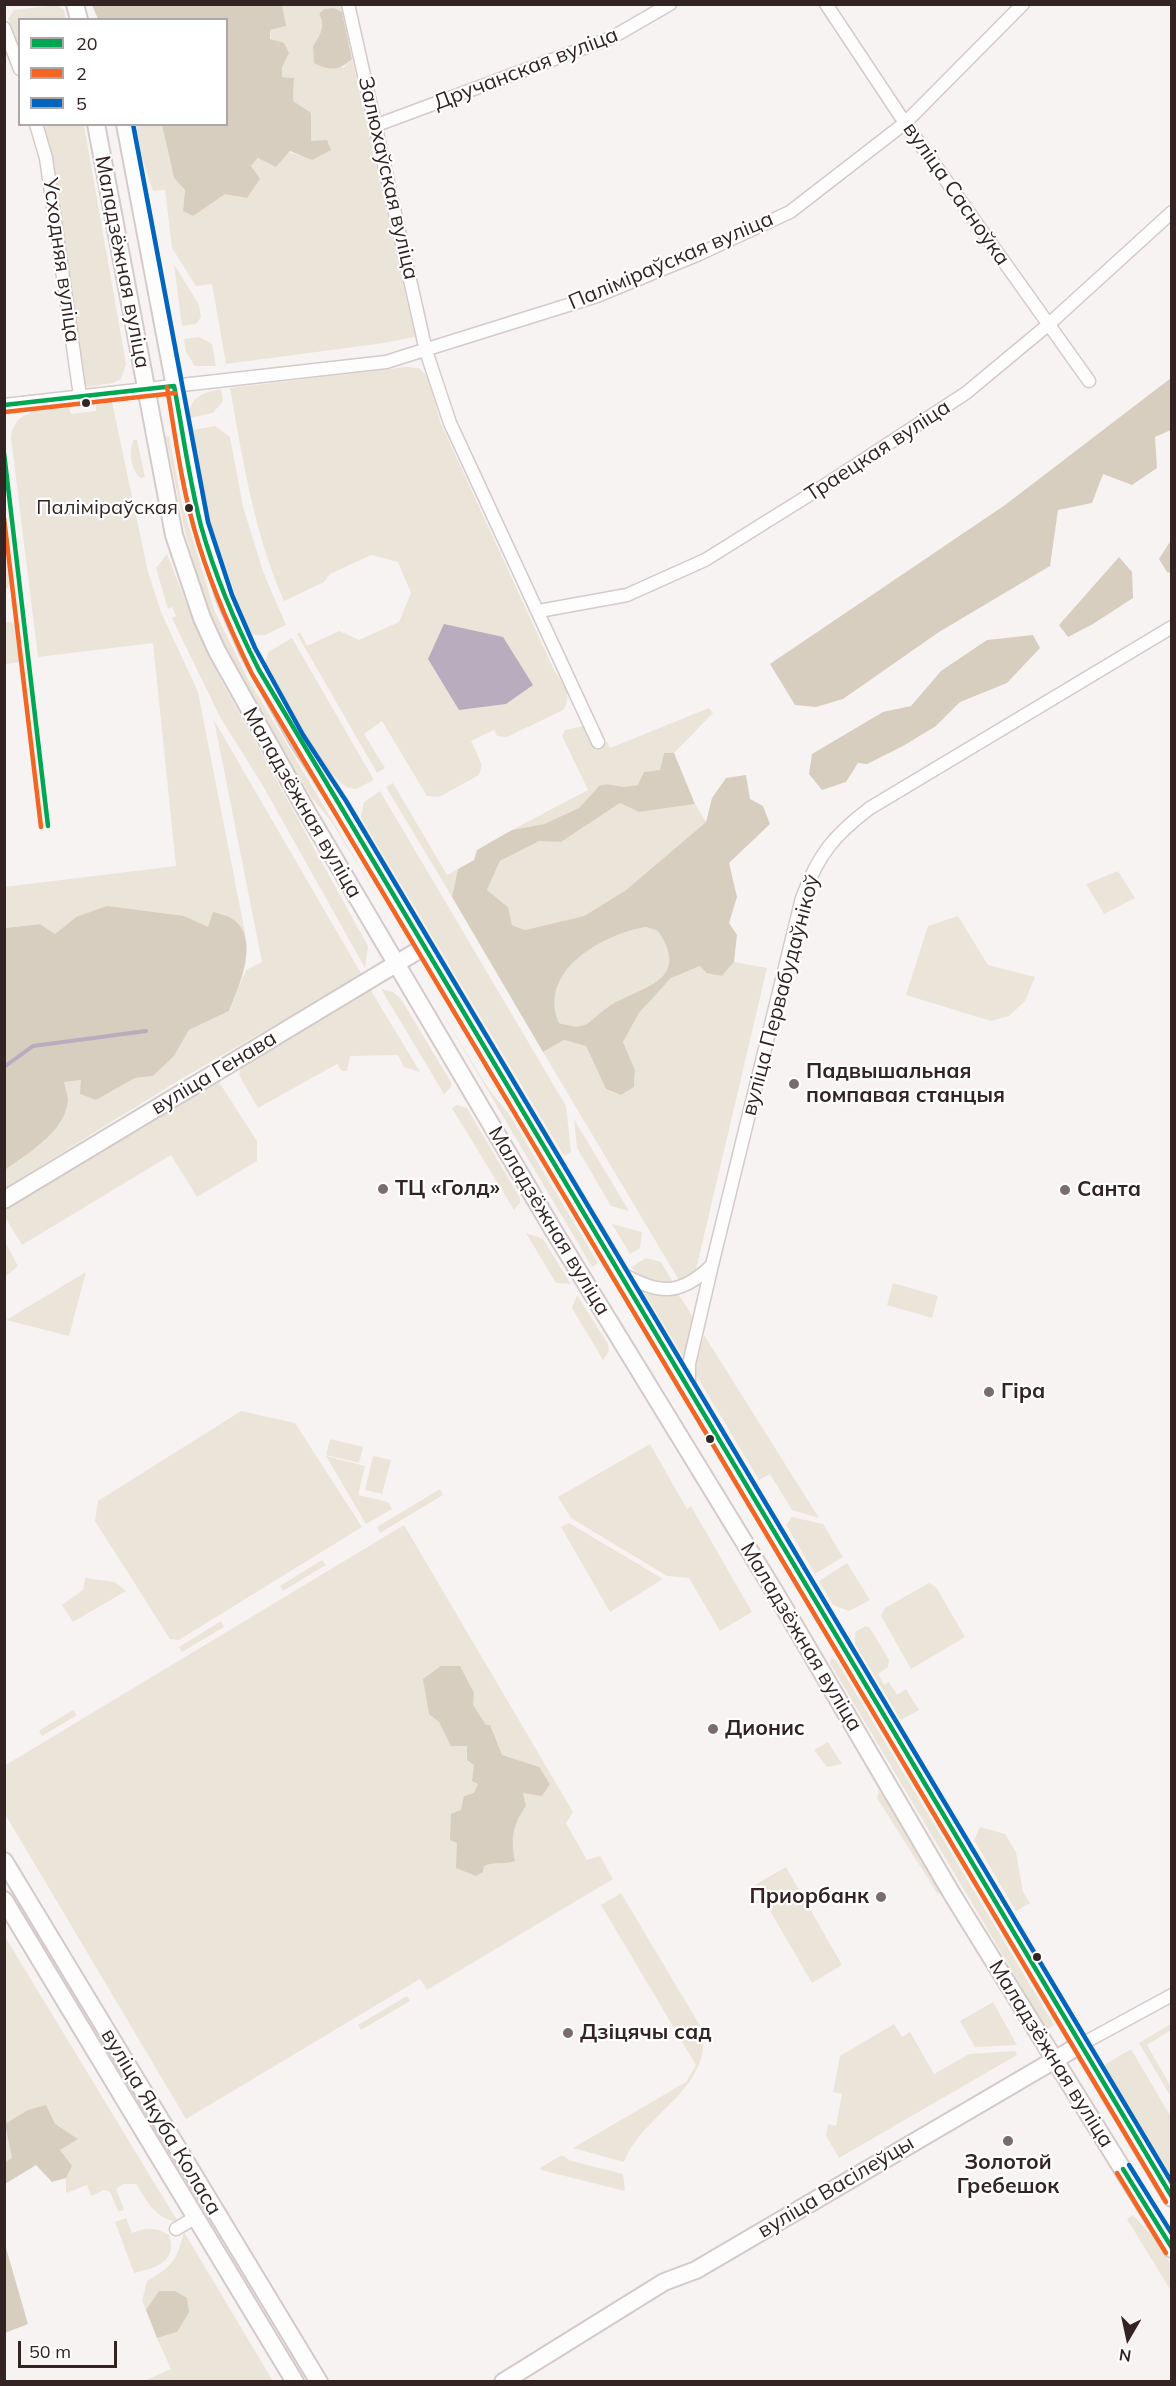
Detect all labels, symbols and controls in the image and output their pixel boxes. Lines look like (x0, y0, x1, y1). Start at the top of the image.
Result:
legend (18, 18, 228, 126)
street label: Дручанская вуліца (430, 22, 622, 116)
text: 20 (76, 32, 98, 55)
text: 2 (76, 62, 87, 85)
street label: Залюхаўская вуліца (352, 74, 424, 282)
text: 5 (76, 92, 87, 115)
street label: вуліца Сасноўка (897, 118, 1015, 270)
street label: Маладзёжная вуліца (89, 154, 155, 370)
street label: Усходняя вуліца (37, 176, 85, 344)
street label: Паліміраўская вуліца (565, 206, 777, 316)
street label: Траецкая вуліца (801, 395, 955, 507)
unlabelled marker (80, 397, 92, 409)
place label: Паліміраўская (36, 496, 178, 520)
marker: Паліміраўская (183, 502, 195, 514)
street label: Маладзёжная вуліца (237, 703, 367, 903)
street label: вуліца Первабудаўнікоў (737, 872, 825, 1118)
street label: вуліца Генава (147, 1026, 281, 1120)
place label: Падвышальная помпавая станцыя (806, 1059, 1005, 1109)
marker: Падвышальная помпавая станцыя (787, 1077, 801, 1091)
street label: Маладзёжная вуліца (483, 1122, 615, 1320)
place label: ТЦ «Голд» (395, 1176, 500, 1202)
place label: Санта (1077, 1177, 1141, 1203)
marker: ТЦ «Голд» (376, 1182, 390, 1196)
marker: Санта (1058, 1183, 1072, 1197)
place label: Гіра (1001, 1379, 1045, 1405)
marker: Гіра (982, 1385, 996, 1399)
unlabelled marker (704, 1433, 716, 1445)
street label: Маладзёжная вуліца (735, 1538, 867, 1736)
place label: Дионис (725, 1716, 805, 1742)
marker: Дионис (706, 1722, 720, 1736)
place label: Приорбанк (750, 1884, 869, 1910)
marker: Приорбанк (874, 1890, 888, 1904)
unlabelled marker (1031, 1951, 1043, 1963)
street label: Маладзёжная вуліца (983, 1956, 1119, 2152)
place label: Дзіцячы сад (580, 2020, 712, 2046)
street label: вуліца Якуба Коласа (95, 2024, 227, 2220)
marker: Дзіцячы сад (561, 2026, 575, 2040)
street label: вуліца Васілеўцы (753, 2130, 919, 2244)
marker: Золотой Гребешок (1001, 2134, 1015, 2148)
place label: Золотой Гребешок (957, 2150, 1059, 2200)
north arrow (1098, 2308, 1158, 2368)
scale bar (21, 2329, 120, 2367)
text: 50 m (29, 2340, 71, 2363)
text: N (1118, 2345, 1133, 2367)

